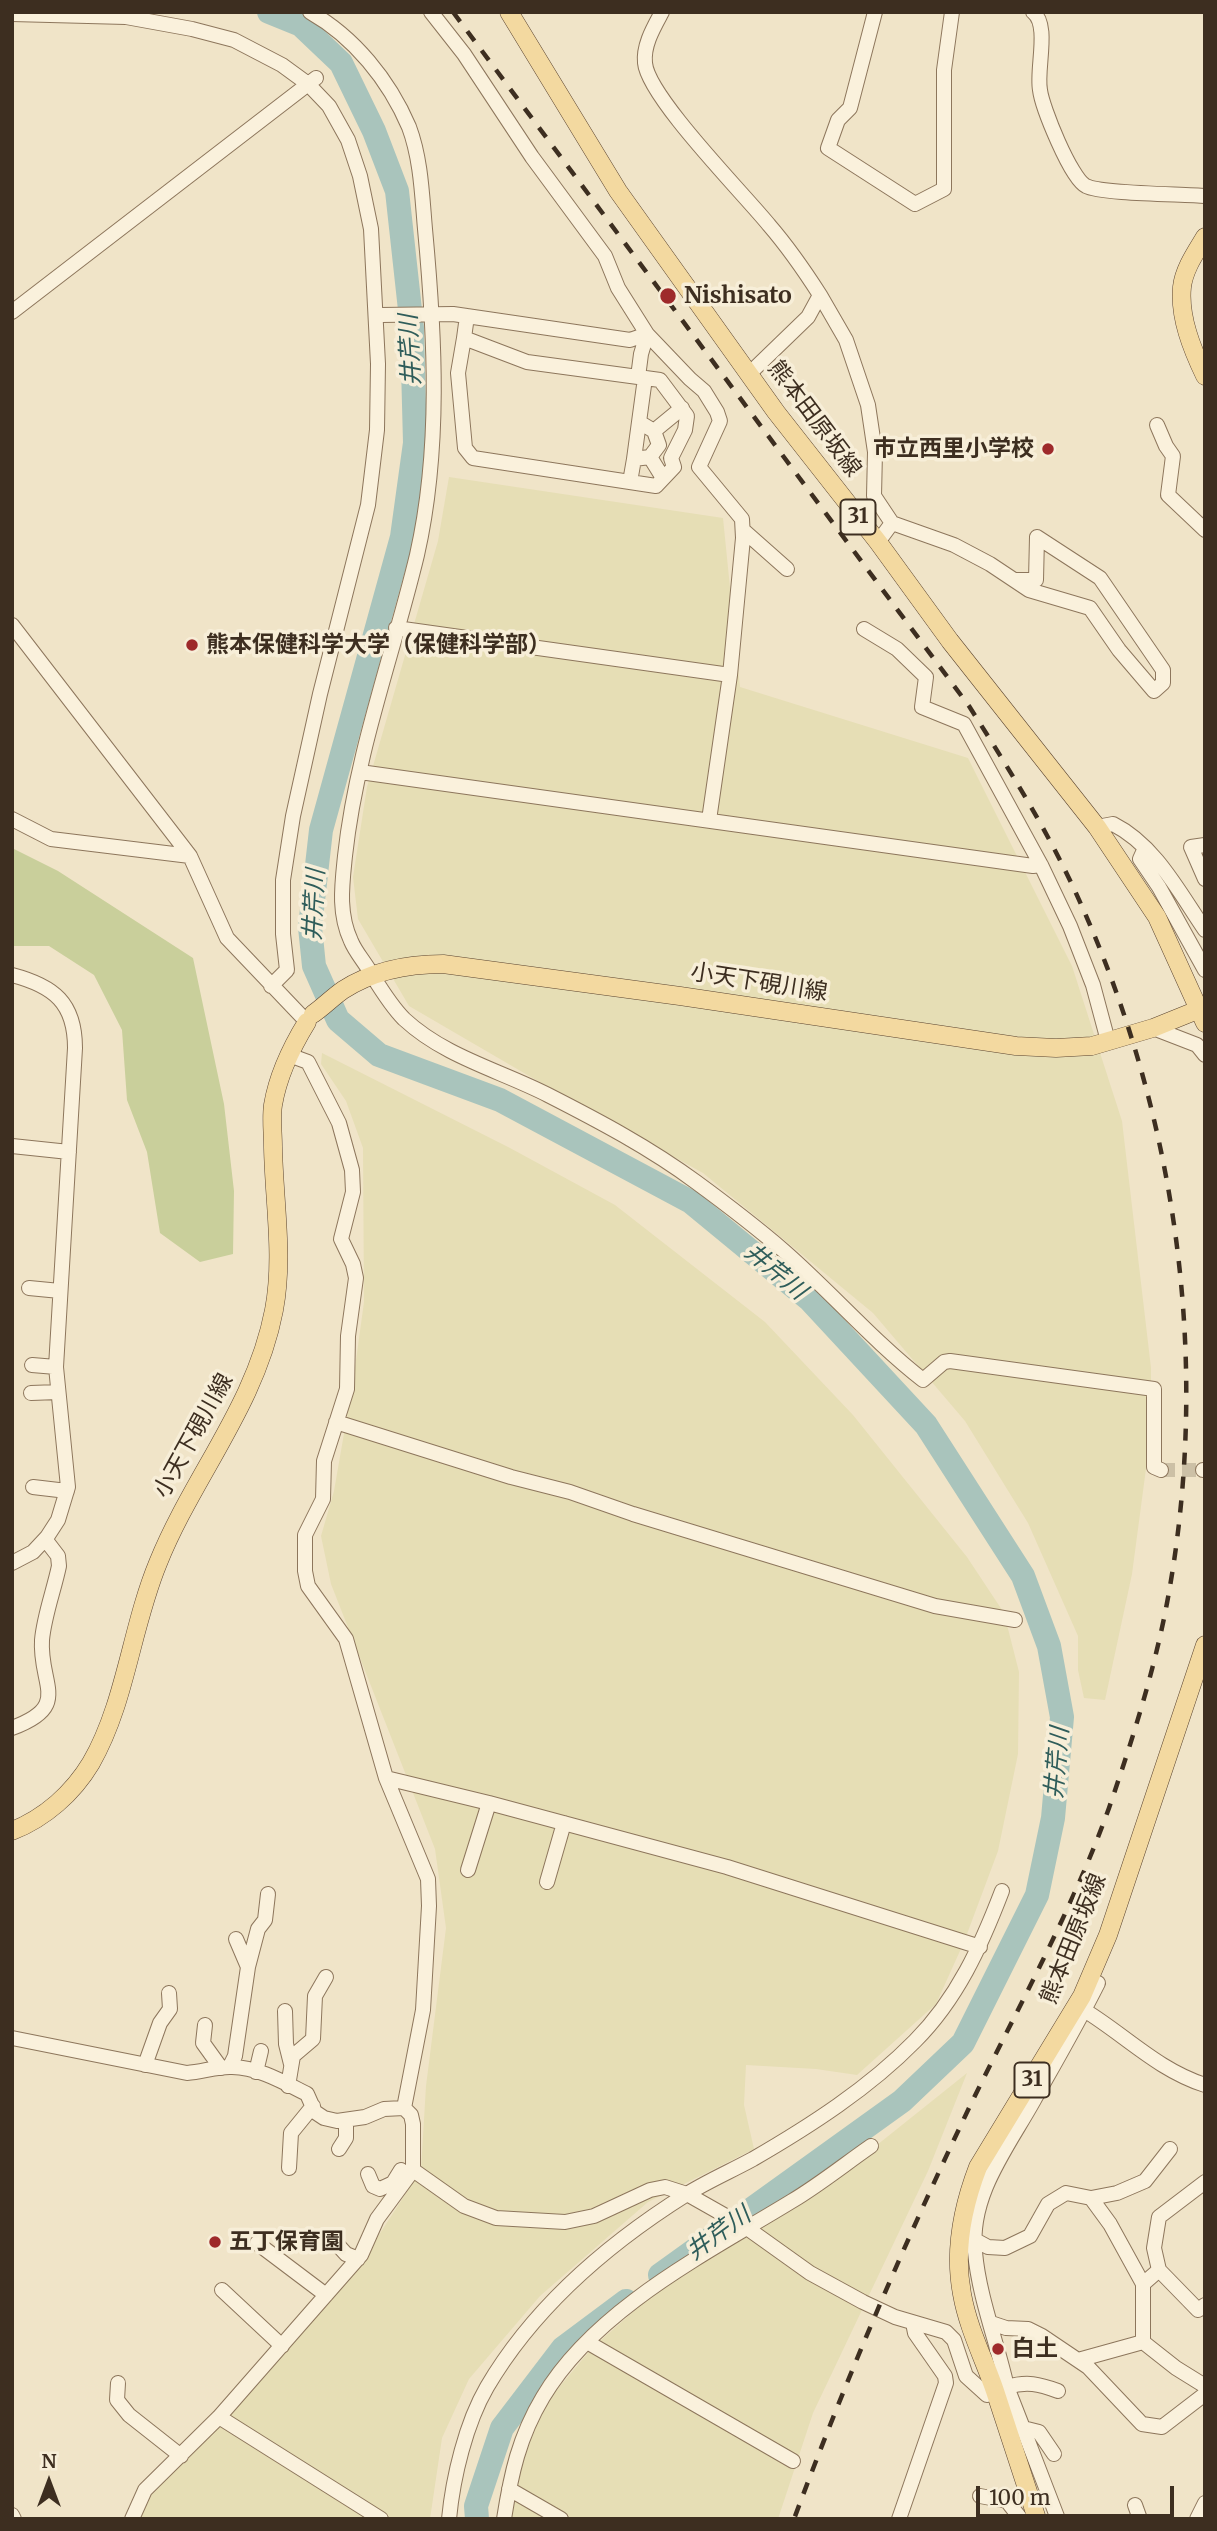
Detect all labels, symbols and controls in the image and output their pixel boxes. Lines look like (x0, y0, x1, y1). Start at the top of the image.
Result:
place label: Nishisato (684, 282, 792, 310)
marker: Nishisato (658, 286, 678, 306)
water label: 井芹川 (395, 313, 427, 387)
street label: 熊本田原坂線 (761, 356, 867, 482)
place label: 市立西里小学校 (873, 435, 1034, 463)
marker: 市立西里小学校 (1040, 441, 1056, 457)
road number: 31 (840, 500, 876, 534)
place label: 熊本保健科学大学（保健科学部） (206, 631, 551, 659)
marker: 熊本保健科学大学（保健科学部） (184, 637, 200, 653)
water label: 井芹川 (299, 868, 331, 942)
street label: 小天下硯川線 (689, 959, 829, 1007)
water label: 井芹川 (738, 1238, 812, 1306)
street label: 小天下硯川線 (148, 1369, 240, 1503)
water label: 井芹川 (1041, 1726, 1075, 1800)
street label: 熊本田原坂線 (1035, 1870, 1113, 2008)
road number: 31 (1014, 2062, 1050, 2098)
water label: 井芹川 (681, 2201, 757, 2267)
place label: 五丁保育園 (229, 2228, 344, 2256)
marker: 五丁保育園 (207, 2234, 223, 2250)
place label: 白土 (1012, 2335, 1058, 2363)
marker: 白土 (990, 2341, 1006, 2357)
north arrow (14, 2447, 84, 2517)
text: N (41, 2449, 57, 2473)
scale bar (979, 2472, 1177, 2516)
text: 100 m (989, 2484, 1051, 2511)

